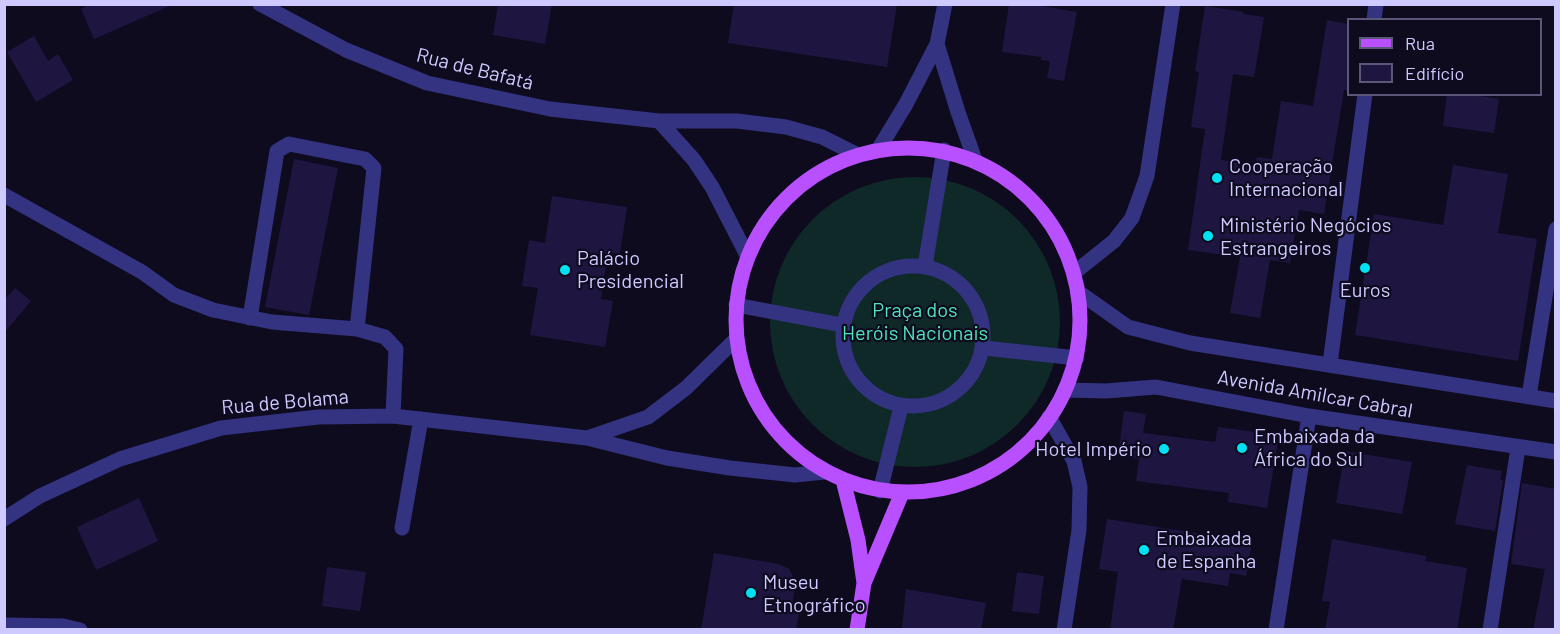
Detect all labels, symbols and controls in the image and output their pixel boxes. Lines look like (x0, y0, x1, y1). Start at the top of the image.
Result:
legend (1347, 18, 1542, 96)
text: Rua (1405, 32, 1435, 54)
street label: Rua de Bafatá (414, 43, 536, 95)
text: Edifício (1405, 62, 1464, 84)
place label: Cooperação Internacional (1229, 154, 1343, 201)
marker: Cooperação Internacional (1210, 171, 1224, 185)
place label: Ministério Negócios Estrangeiros (1220, 213, 1391, 260)
marker: Ministério Negócios Estrangeiros (1201, 229, 1215, 243)
place label: Palácio Presidencial (577, 246, 684, 293)
marker: Euros (1358, 261, 1372, 275)
marker: Palácio Presidencial (558, 263, 572, 277)
place label: Euros (1340, 278, 1390, 302)
park label: Praça dos Heróis Nacionais (842, 298, 988, 345)
street label: Avenida Amilcar Cabral (1215, 365, 1415, 423)
street label: Rua de Bolama (220, 384, 350, 420)
place label: Embaixada da África do Sul (1254, 424, 1375, 471)
place label: Hotel Império (1035, 437, 1152, 461)
marker: Embaixada da África do Sul (1235, 441, 1249, 455)
marker: Hotel Império (1157, 442, 1171, 456)
place label: Embaixada de Espanha (1156, 526, 1256, 573)
marker: Embaixada de Espanha (1137, 543, 1151, 557)
place label: Museu Etnográfico (763, 570, 866, 617)
marker: Museu Etnográfico (744, 586, 758, 600)

